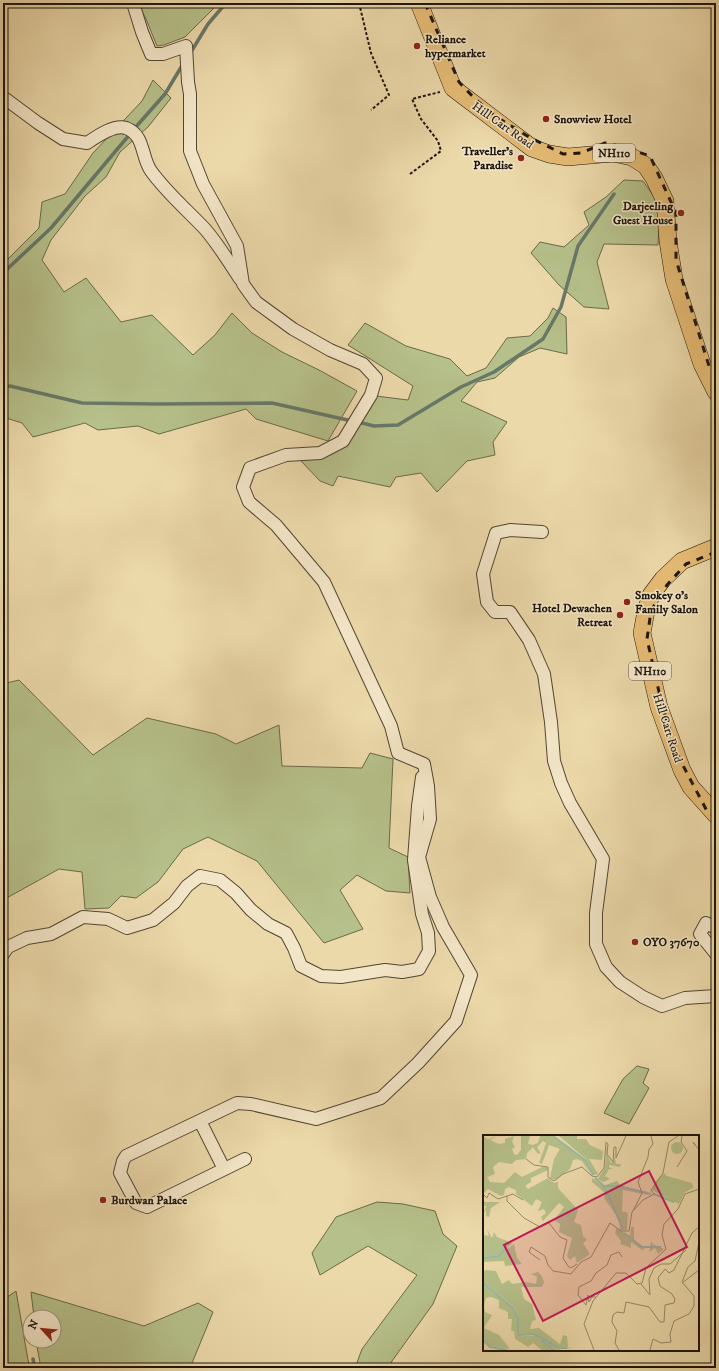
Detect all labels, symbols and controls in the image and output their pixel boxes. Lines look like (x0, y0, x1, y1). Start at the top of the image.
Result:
place label: Reliance hypermarket (424, 32, 486, 61)
marker: Reliance hypermarket (412, 41, 422, 51)
street label: Hill Cart Road (469, 99, 536, 152)
place label: Snowview Hotel (554, 112, 632, 127)
marker: Snowview Hotel (541, 114, 551, 124)
place label: Traveller's Paradise (461, 144, 513, 173)
road number: NH110 (593, 144, 635, 162)
marker: Traveller's Paradise (516, 153, 526, 163)
place label: Darjeeling Guest House (613, 199, 674, 228)
marker: Darjeeling Guest House (676, 208, 686, 218)
place label: Smokey o's Family Salon (635, 588, 699, 617)
marker: Smokey o's Family Salon (622, 597, 632, 607)
place label: Hotel Dewachen Retreat (532, 601, 613, 630)
marker: Hotel Dewachen Retreat (615, 610, 625, 620)
road number: NH110 (629, 662, 671, 680)
street label: Hill Cart Road (649, 692, 686, 765)
place label: OYO 37670 (643, 935, 700, 950)
marker: OYO 37670 (630, 937, 640, 947)
inset map (483, 1135, 699, 1351)
place label: Burdwan Palace (111, 1193, 187, 1208)
marker: Burdwan Palace (98, 1195, 108, 1205)
north arrow (22, 1309, 62, 1349)
text: N (26, 1318, 42, 1332)

